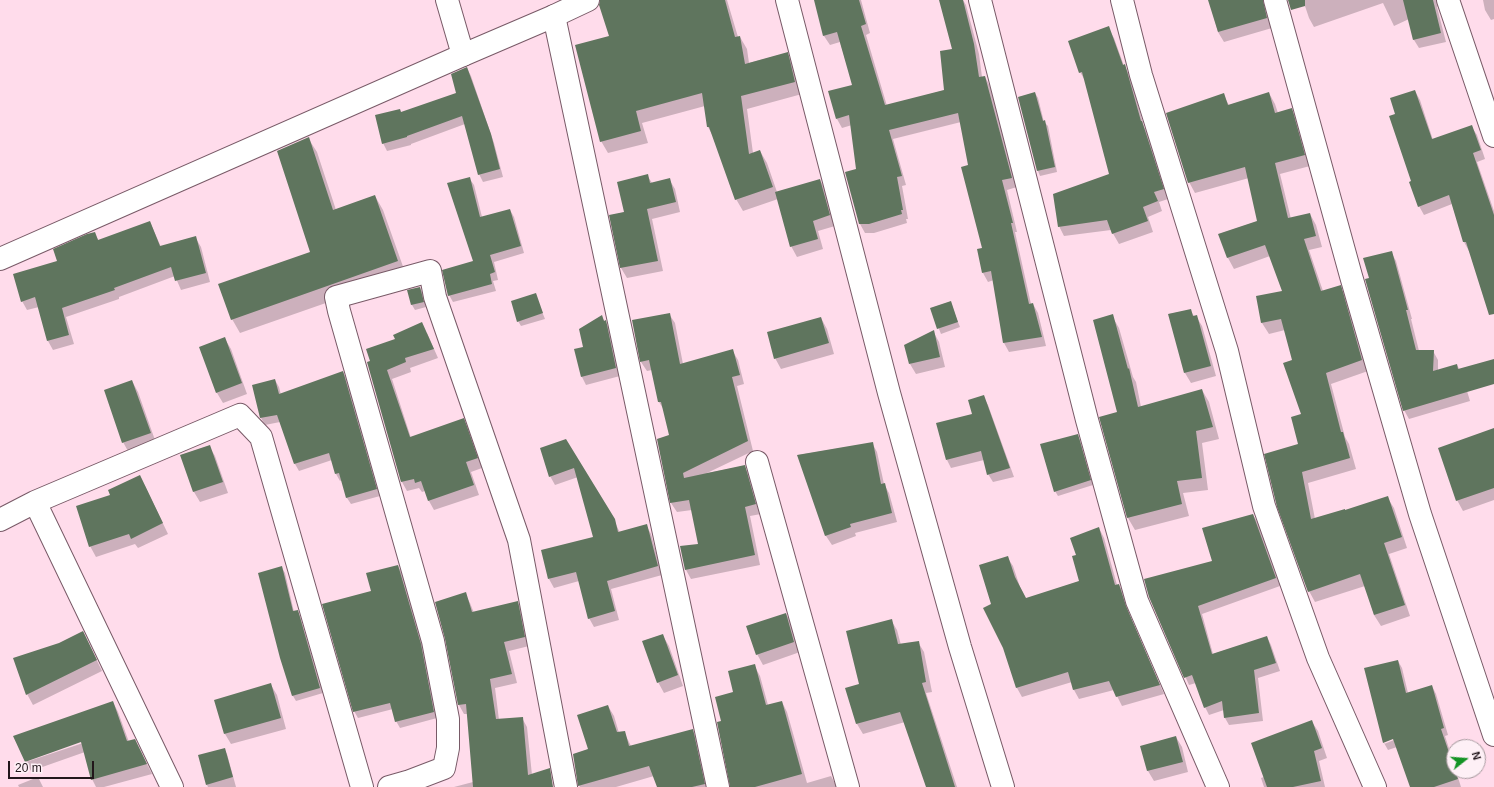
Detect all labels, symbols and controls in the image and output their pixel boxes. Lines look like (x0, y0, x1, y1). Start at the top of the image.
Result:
north arrow (1446, 739, 1486, 779)
text: N (1470, 750, 1483, 761)
scale bar (10, 753, 96, 779)
text: 20 m (15, 761, 42, 775)

